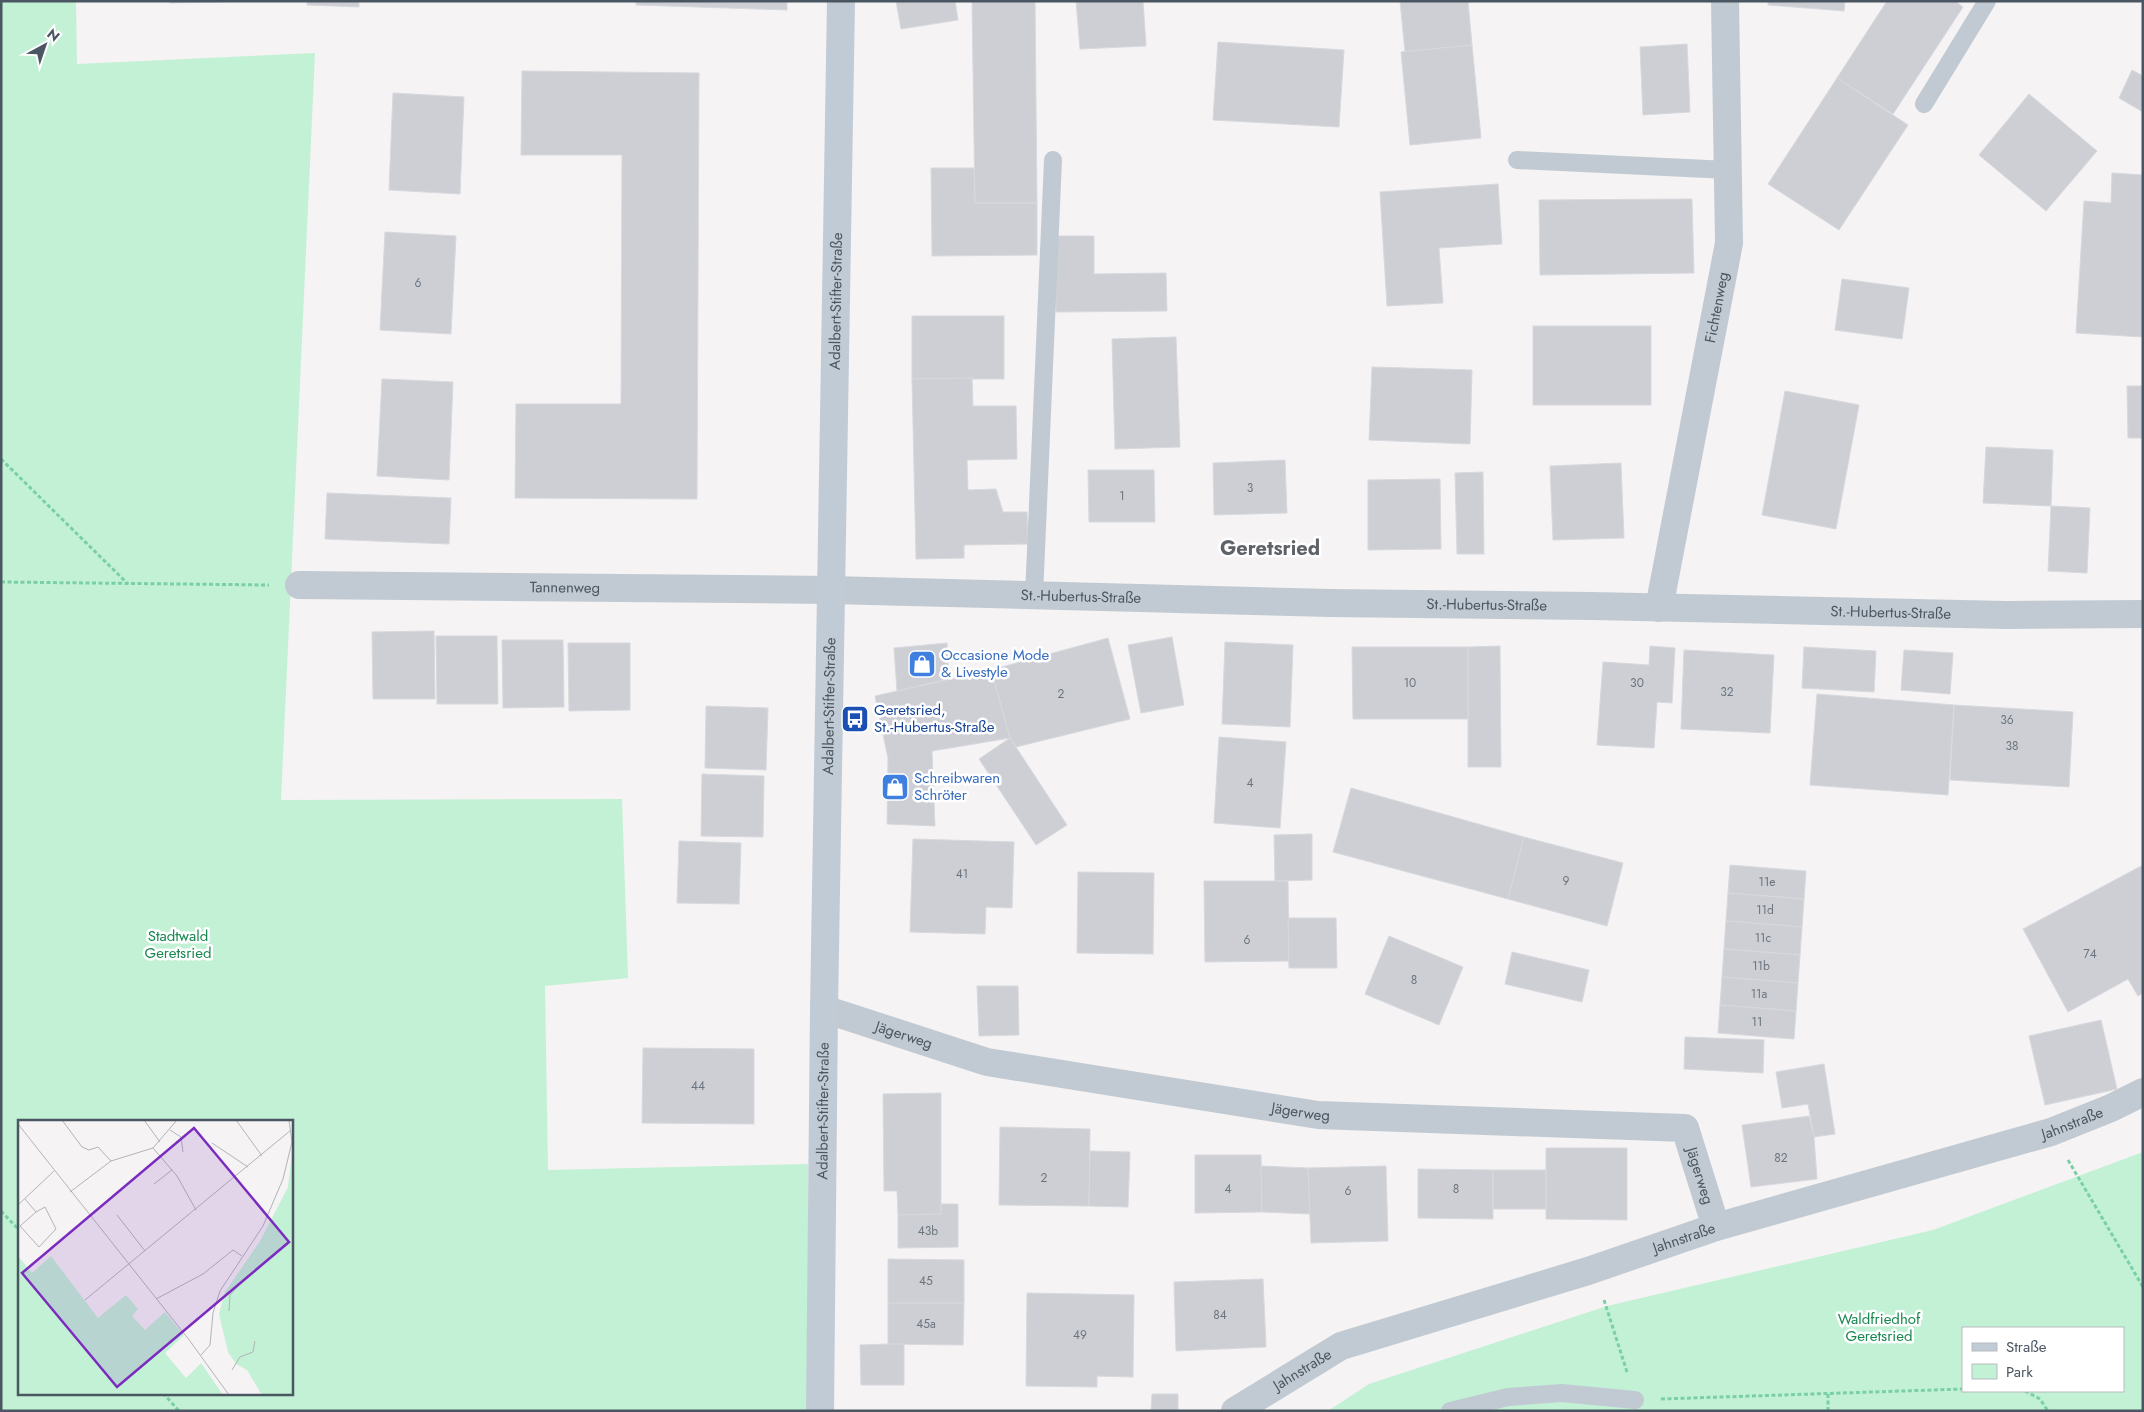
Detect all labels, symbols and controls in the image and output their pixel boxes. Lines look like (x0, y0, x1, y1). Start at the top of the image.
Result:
north arrow (20, 20, 70, 70)
text: N (43, 24, 64, 46)
street label: Adalbert-Stifter-Straße (824, 232, 848, 370)
street label: Fichtenweg (1699, 270, 1734, 345)
house number: 6 (415, 274, 422, 292)
house number: 3 (1247, 479, 1254, 497)
house number: 1 (1119, 487, 1125, 505)
district label: Geretsried (1220, 534, 1320, 563)
street label: Tannenweg (530, 576, 600, 599)
street label: St.-Hubertus-Straße (1020, 584, 1142, 609)
street label: St.-Hubertus-Straße (1426, 593, 1548, 616)
street label: St.-Hubertus-Straße (1830, 600, 1952, 625)
street label: Adalbert-Stifter-Straße (817, 637, 841, 775)
place label: Occasione Mode & Livestyle (941, 644, 1050, 683)
shop icon: Occasione Mode & Livestyle (907, 649, 937, 679)
house number: 10 (1404, 674, 1416, 692)
house number: 30 (1630, 674, 1644, 692)
house number: 32 (1720, 683, 1734, 701)
house number: 2 (1058, 685, 1065, 703)
place label: Geretsried, St.-Hubertus-Straße (874, 699, 995, 738)
bus stop icon: Geretsried, St.-Hubertus-Straße (840, 704, 870, 734)
house number: 36 (2000, 711, 2014, 729)
house number: 38 (2005, 737, 2019, 755)
place label: Schreibwaren Schröter (914, 767, 1000, 806)
shop icon: Schreibwaren Schröter (880, 772, 910, 802)
house number: 4 (1247, 774, 1254, 792)
house number: 41 (956, 865, 968, 883)
house number: 9 (1563, 872, 1570, 890)
house number: 11e (1759, 873, 1775, 891)
house number: 11d (1756, 901, 1774, 919)
park label: Stadtwald Geretsried (145, 925, 211, 964)
house number: 11c (1755, 929, 1772, 947)
house number: 6 (1244, 931, 1251, 949)
house number: 74 (2083, 945, 2097, 963)
house number: 11b (1752, 957, 1770, 975)
house number: 8 (1411, 971, 1417, 989)
house number: 11a (1751, 985, 1768, 1003)
house number: 11 (1752, 1013, 1762, 1031)
street label: Jägerweg (870, 1015, 935, 1055)
street label: Adalbert-Stifter-Straße (811, 1042, 835, 1180)
house number: 44 (691, 1077, 705, 1095)
street label: Jägerweg (1268, 1096, 1330, 1126)
street label: Jahnstraße (2037, 1101, 2107, 1146)
inset map (18, 1120, 292, 1394)
street label: Jägerweg (1680, 1142, 1719, 1207)
house number: 82 (1774, 1149, 1788, 1167)
house number: 2 (1041, 1169, 1048, 1187)
house number: 4 (1225, 1180, 1232, 1198)
house number: 8 (1453, 1180, 1459, 1198)
house number: 6 (1345, 1182, 1352, 1200)
street label: Jahnstraße (1648, 1217, 1719, 1260)
house number: 43b (918, 1222, 938, 1240)
house number: 45 (919, 1272, 933, 1290)
house number: 84 (1213, 1306, 1227, 1324)
park label: Waldfriedhof Geretsried (1838, 1308, 1921, 1347)
house number: 45a (916, 1315, 936, 1333)
house number: 49 (1073, 1326, 1087, 1344)
legend (1962, 1327, 2124, 1392)
text: Straße (2006, 1336, 2047, 1358)
street label: Jahnstraße (1267, 1343, 1336, 1397)
text: Park (2006, 1361, 2033, 1383)

